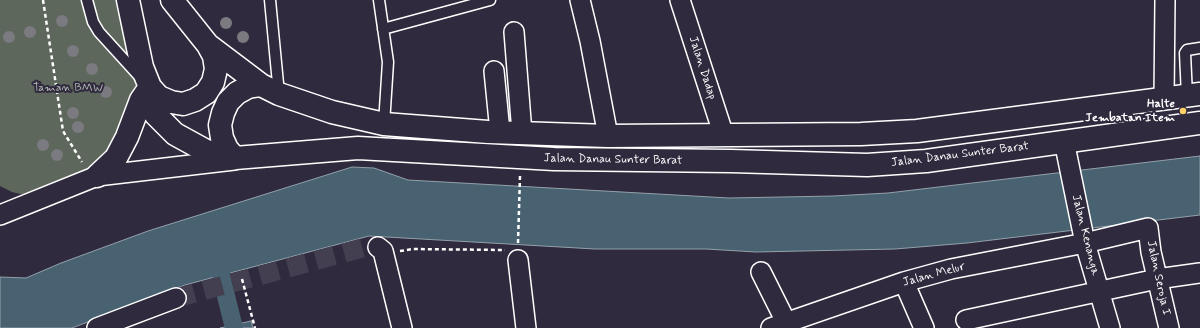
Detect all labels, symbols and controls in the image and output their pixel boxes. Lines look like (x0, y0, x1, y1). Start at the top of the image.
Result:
street label: Jalan Dadap (685, 35, 719, 101)
park label: Taman BMW (33, 81, 103, 95)
place label: Halte Jembatan Item (1085, 97, 1175, 125)
marker: Halte Jembatan Item (1178, 106, 1188, 116)
street label: Jalan Danau Sunter Barat (890, 139, 1030, 171)
street label: Jalan Danau Sunter Barat (543, 152, 683, 168)
street label: Jalan Kenanga (1068, 193, 1102, 277)
street label: Jalan Seroja I (1143, 239, 1173, 317)
street label: Jalan Melur (901, 260, 967, 290)

